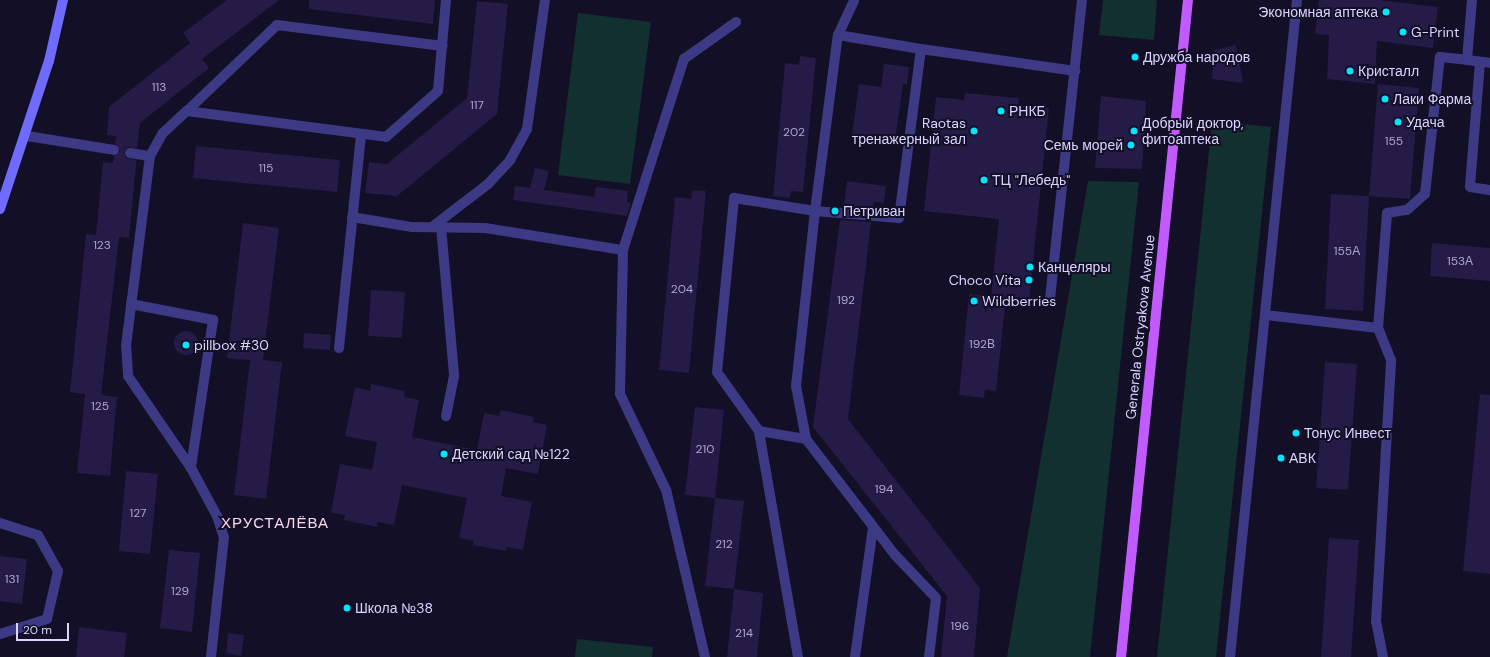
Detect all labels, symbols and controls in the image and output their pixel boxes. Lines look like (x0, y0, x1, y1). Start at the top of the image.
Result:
place label: Экономная аптека (1258, 4, 1378, 20)
marker: Экономная аптека (1381, 7, 1391, 17)
place label: G-Print (1411, 24, 1459, 40)
marker: G-Print (1398, 27, 1408, 37)
place label: Дружба народов (1143, 49, 1250, 65)
marker: Дружба народов (1130, 52, 1140, 62)
place label: Кристалл (1358, 63, 1419, 79)
marker: Кристалл (1345, 66, 1355, 76)
house number: 113 (152, 81, 166, 95)
place label: Лаки Фарма (1393, 91, 1471, 107)
marker: Лаки Фарма (1380, 94, 1390, 104)
house number: 117 (470, 99, 484, 113)
place label: РНКБ (1009, 103, 1046, 119)
marker: РНКБ (996, 106, 1006, 116)
place label: Удача (1406, 114, 1445, 130)
place label: Raotas тренажерный зал (852, 115, 966, 148)
place label: Добрый доктор, фитоаптека (1142, 115, 1243, 148)
marker: Удача (1393, 117, 1403, 127)
house number: 202 (783, 126, 805, 140)
marker: Raotas тренажерный зал (969, 126, 979, 136)
marker: Добрый доктор, фитоаптека (1129, 126, 1139, 136)
house number: 155 (1385, 135, 1403, 149)
place label: Семь морей (1044, 137, 1123, 153)
marker: Семь морей (1126, 140, 1136, 150)
house number: 115 (259, 162, 273, 176)
place label: ТЦ "Лебедь" (992, 172, 1070, 188)
marker: ТЦ "Лебедь" (979, 175, 989, 185)
place label: Петриван (843, 203, 905, 219)
marker: Петриван (830, 206, 840, 216)
street label: Generala Ostryakova Avenue (1122, 234, 1158, 420)
house number: 123 (93, 239, 111, 253)
house number: 155А (1334, 245, 1360, 259)
house number: 153А (1447, 255, 1473, 269)
place label: Канцеляры (1038, 259, 1110, 275)
marker: Канцеляры (1025, 262, 1035, 272)
place label: Choco Vita (949, 272, 1021, 288)
marker: Choco Vita (1024, 275, 1034, 285)
house number: 204 (671, 283, 693, 297)
place label: Wildberries (982, 293, 1056, 309)
house number: 192 (837, 294, 855, 308)
marker: Wildberries (969, 296, 979, 306)
place label: pillbox #30 (194, 337, 269, 353)
house number: 192В (969, 338, 995, 352)
marker: pillbox #30 (181, 340, 191, 350)
house number: 125 (91, 400, 109, 414)
place label: Тонус Инвест (1304, 425, 1391, 441)
marker: Тонус Инвест (1291, 428, 1301, 438)
house number: 210 (696, 443, 714, 457)
place label: Детский сад №122 (452, 446, 570, 462)
marker: Детский сад №122 (439, 449, 449, 459)
place label: АВК (1289, 450, 1316, 466)
marker: АВК (1276, 453, 1286, 463)
house number: 194 (875, 483, 893, 497)
house number: 127 (130, 507, 146, 521)
district label: ХРУСТАЛЁВА (221, 515, 329, 533)
house number: 212 (715, 538, 733, 552)
house number: 131 (5, 573, 19, 587)
house number: 129 (171, 585, 189, 599)
place label: Школа №38 (355, 600, 433, 616)
marker: Школа №38 (342, 603, 352, 613)
scale bar (18, 615, 71, 641)
house number: 196 (951, 620, 969, 634)
text: 20 m (23, 622, 52, 638)
house number: 214 (735, 627, 753, 641)

